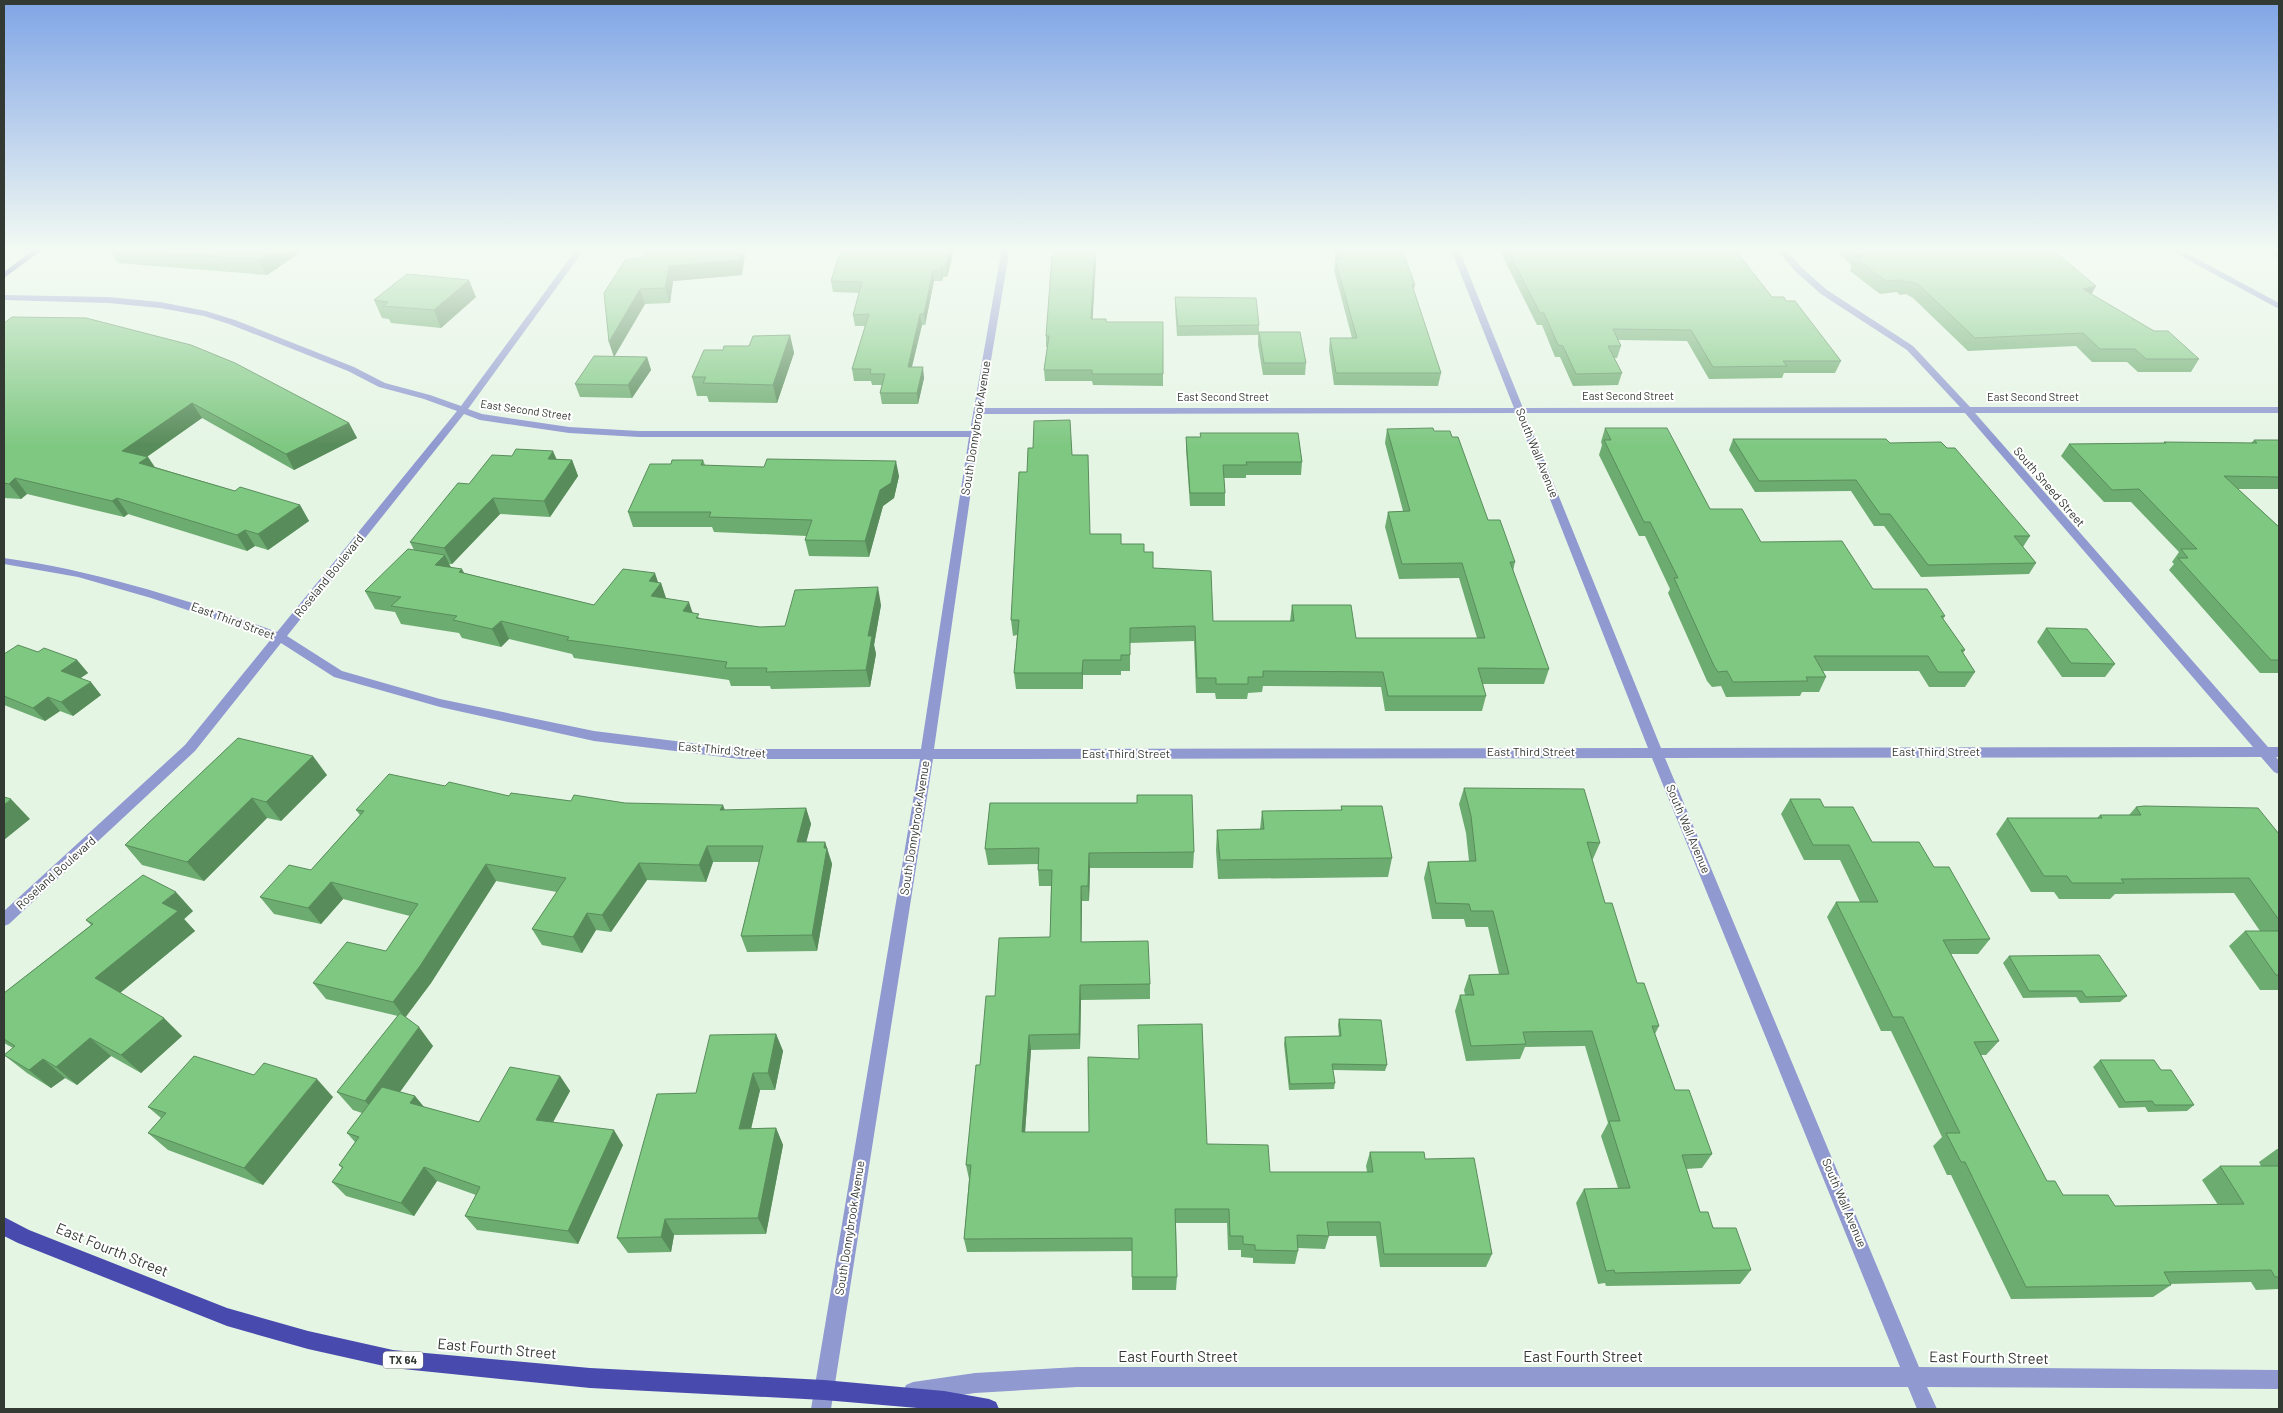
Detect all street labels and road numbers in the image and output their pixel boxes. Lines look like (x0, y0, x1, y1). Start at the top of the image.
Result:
street label: South Donnybrook Avenue (957, 360, 993, 496)
street label: East Second Street (1582, 389, 1674, 402)
street label: East Second Street (1177, 390, 1269, 403)
street label: East Second Street (1987, 390, 2079, 403)
street label: East Second Street (480, 397, 572, 422)
street label: South Wall Avenue (1514, 406, 1562, 499)
street label: South Sneed Street (2011, 444, 2088, 529)
street label: Roseland Boulevard (291, 531, 366, 620)
street label: East Third Street (189, 598, 277, 642)
street label: East Third Street (677, 738, 767, 760)
street label: East Third Street (1487, 744, 1575, 758)
street label: East Third Street (1892, 744, 1980, 758)
street label: East Third Street (1082, 746, 1170, 760)
street label: South Donnybrook Avenue (896, 760, 932, 896)
street label: South Wall Avenue (1664, 782, 1714, 875)
street label: Roseland Boulevard (13, 833, 98, 912)
street label: South Wall Avenue (1820, 1156, 1870, 1249)
street label: South Donnybrook Avenue (831, 1160, 867, 1296)
street label: East Fourth Street (54, 1218, 171, 1280)
street label: East Fourth Street (437, 1334, 557, 1362)
street label: East Fourth Street (1118, 1347, 1238, 1365)
street label: East Fourth Street (1523, 1347, 1643, 1365)
street label: East Fourth Street (1929, 1347, 2049, 1367)
road number: TX 64 (383, 1352, 423, 1368)

